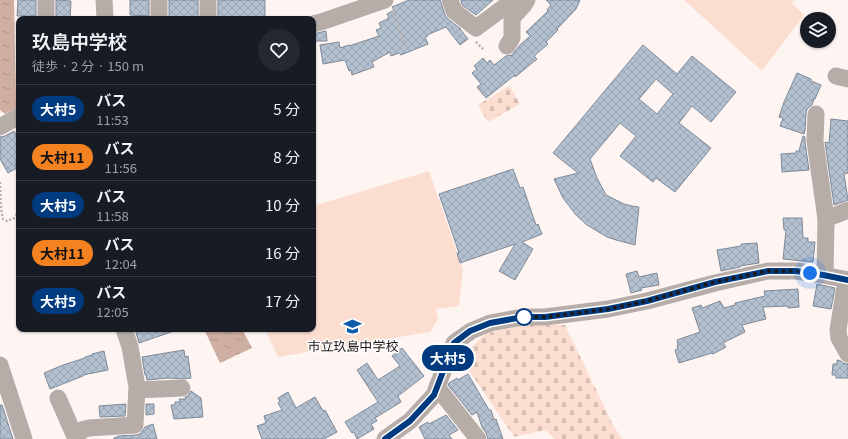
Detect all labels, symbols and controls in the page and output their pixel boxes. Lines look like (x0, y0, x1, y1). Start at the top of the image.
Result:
map controls (800, 12, 836, 48)
button: layers (800, 12, 836, 48)
text: 玖島中学校 (32, 27, 127, 54)
button: heart (258, 29, 300, 71)
text: 徒歩 · 2 分 · 150 m (32, 56, 144, 75)
text: バス (96, 89, 126, 110)
text: 5 分 (273, 98, 300, 119)
text: 大村5 (40, 99, 76, 119)
text: 11:53 (96, 110, 129, 129)
text: バス (105, 137, 135, 158)
text: 8 分 (273, 146, 300, 167)
text: 大村11 (40, 147, 85, 167)
text: 11:56 (105, 158, 137, 177)
text: バス (96, 185, 126, 206)
text: 10 分 (265, 194, 300, 215)
text: 大村5 (40, 195, 76, 215)
text: 11:58 (96, 206, 129, 225)
text: バス (105, 233, 135, 254)
text: 16 分 (265, 242, 300, 263)
text: 大村11 (40, 243, 85, 263)
text: 12:04 (105, 254, 137, 273)
your location (800, 263, 820, 283)
text: バス (96, 281, 126, 302)
text: 17 分 (265, 290, 300, 311)
text: 大村5 (40, 291, 76, 311)
text: 12:05 (96, 302, 129, 321)
unlabelled marker (515, 308, 533, 326)
school or university icon: 市立玖島中学校 (343, 317, 363, 337)
place label: 市立玖島中学校 (307, 336, 399, 355)
line badge: 大村5 (425, 345, 471, 371)
text: 大村5 (430, 348, 466, 368)

